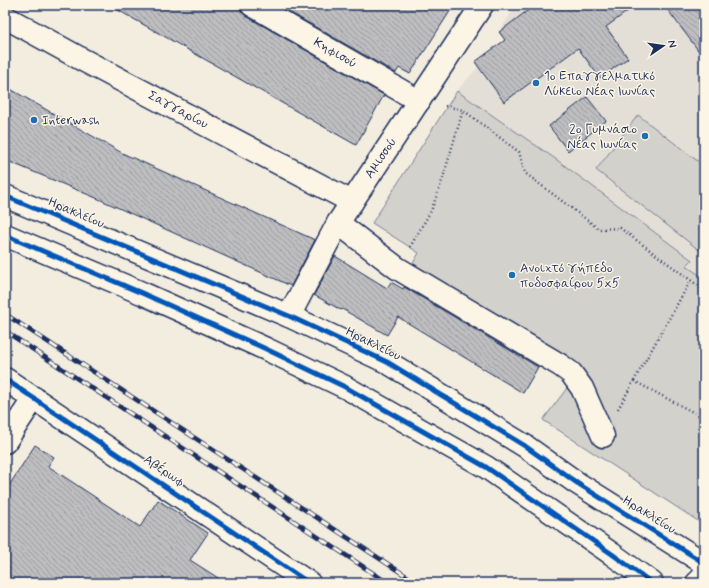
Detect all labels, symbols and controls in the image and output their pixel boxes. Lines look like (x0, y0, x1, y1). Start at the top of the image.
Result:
north arrow (643, 26, 683, 66)
street label: Κηφισού (310, 34, 360, 72)
text: N (664, 39, 679, 49)
place label: 1ο Επαγγελματικό Λύκειο Νέας Ιωνίας (544, 68, 656, 100)
marker: 1ο Επαγγελματικό Λύκειο Νέας Ιωνίας (531, 78, 541, 88)
street label: Σαγγαρίου (145, 87, 211, 133)
place label: Interwash (42, 112, 100, 129)
marker: Interwash (29, 115, 39, 125)
place label: 2ο Γυμνάσιο Νέας Ιωνίας (567, 121, 637, 153)
marker: 2ο Γυμνάσιο Νέας Ιωνίας (640, 131, 650, 141)
street label: Αμισσού (361, 134, 401, 182)
street label: Ηρακλείου (45, 194, 107, 233)
place label: Ανοιχτό γήπεδο ποδοσφαίρου 5x5 (520, 260, 620, 292)
marker: Ανοιχτό γήπεδο ποδοσφαίρου 5x5 (507, 270, 517, 280)
street label: Ηρακλείου (342, 323, 404, 365)
street label: Αβέρωφ (140, 451, 188, 491)
street label: Ηρακλείου (619, 492, 679, 538)

